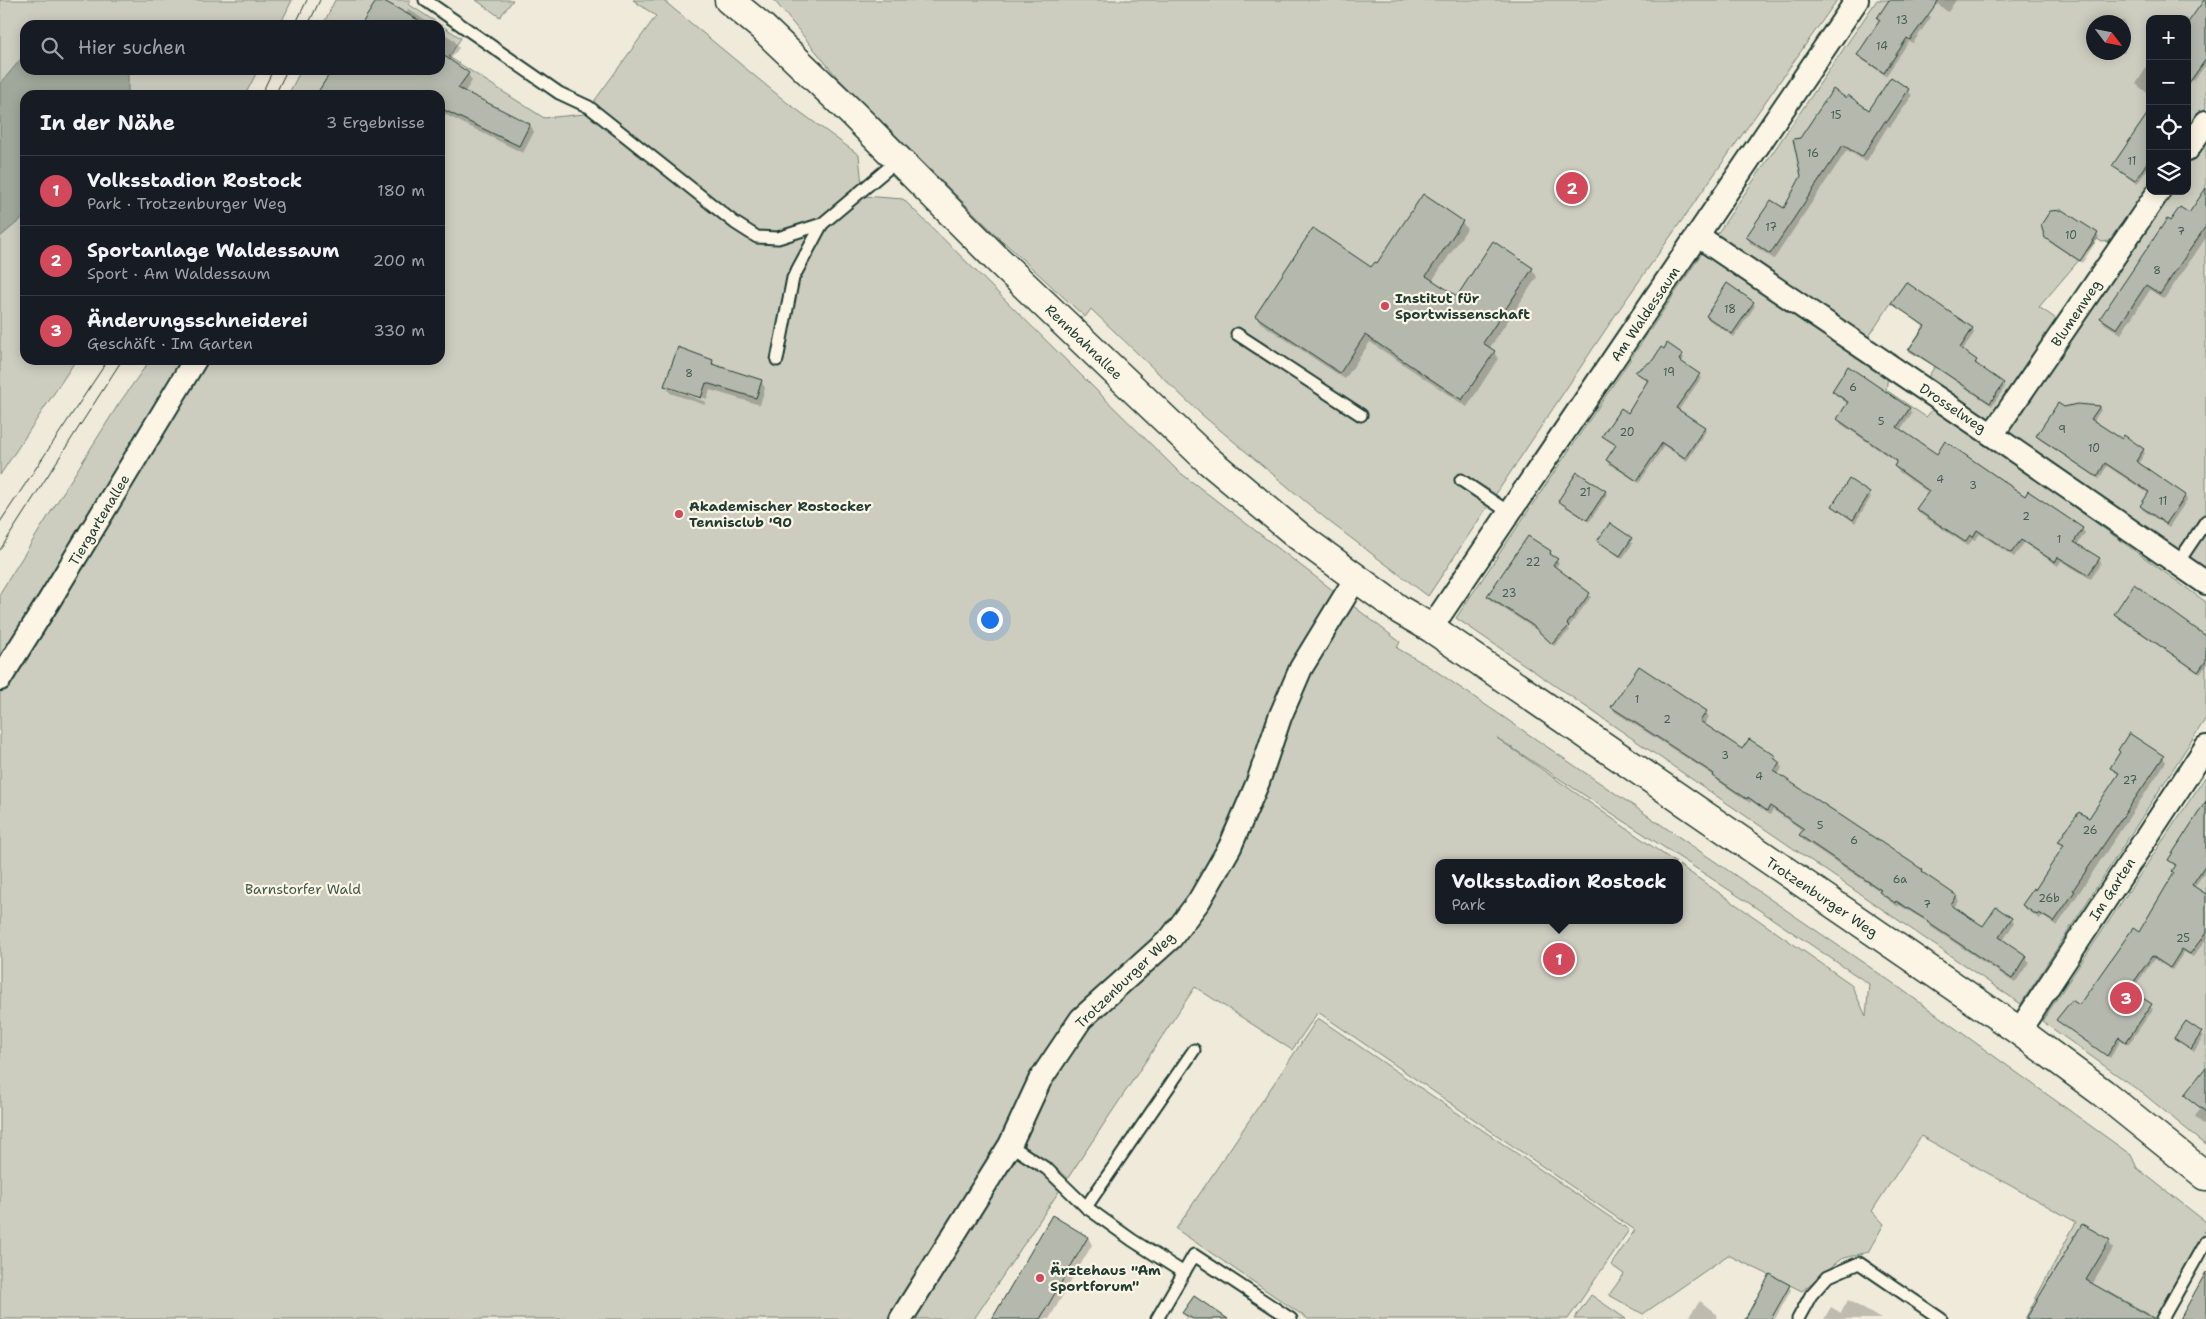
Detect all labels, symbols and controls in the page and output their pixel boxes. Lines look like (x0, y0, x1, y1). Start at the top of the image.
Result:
house number: 13 (1896, 13, 1908, 28)
north arrow (2086, 15, 2131, 60)
map controls (2146, 15, 2191, 195)
button: + (2146, 15, 2191, 60)
search box (20, 20, 445, 75)
icon: search (38, 34, 66, 62)
text: Hier suchen (78, 35, 186, 60)
house number: 14 (1876, 39, 1888, 54)
button: − (2146, 60, 2191, 105)
button: locate (2146, 105, 2191, 150)
house number: 15 (1830, 108, 1842, 123)
text: In der Nähe (40, 109, 175, 137)
text: 3 Ergebnisse (326, 112, 425, 133)
house number: 16 (1807, 146, 1819, 161)
button: layers (2146, 150, 2191, 195)
house number: 11 (2128, 154, 2136, 169)
text: Volksstadion Rostock (87, 168, 302, 193)
pin: 2 (1556, 169, 1588, 207)
text: 1 (52, 180, 60, 201)
text: 180 m (377, 180, 425, 201)
text: Park · Trotzenburger Weg (87, 193, 287, 214)
house number: 17 (1765, 220, 1777, 235)
house number: 7 (2177, 224, 2185, 239)
house number: 10 (2065, 228, 2077, 243)
text: Sportanlage Waldessaum (87, 238, 339, 263)
text: 2 (50, 250, 62, 271)
text: 200 m (373, 250, 425, 271)
text: Sport · Am Waldessaum (87, 263, 270, 284)
street label: Am Waldessaum (1607, 263, 1683, 365)
house number: 8 (2153, 263, 2161, 278)
street label: Blumenweg (2047, 276, 2105, 350)
place label: Institut für Sportwissenschaft (1395, 289, 1530, 323)
street label: Rennbahnallee (1041, 300, 1127, 384)
marker: Institut für Sportwissenschaft (1379, 300, 1391, 312)
house number: 18 (1724, 302, 1736, 317)
text: Änderungsschneiderei (87, 308, 308, 333)
text: 3 (50, 320, 62, 341)
text: 330 m (373, 320, 425, 341)
text: Geschäft · Im Garten (87, 333, 253, 354)
house number: 19 (1663, 365, 1675, 380)
house number: 8 (685, 366, 693, 381)
street label: Drosselweg (1916, 379, 1990, 437)
house number: 6 (1849, 380, 1857, 395)
house number: 5 (1878, 414, 1885, 429)
house number: 9 (2058, 422, 2066, 437)
house number: 20 (1619, 425, 1635, 440)
house number: 10 (2088, 441, 2100, 456)
street label: Tiergartenallee (65, 471, 133, 569)
house number: 4 (1936, 472, 1944, 487)
house number: 3 (1969, 478, 1977, 493)
house number: 21 (1579, 485, 1591, 500)
house number: 11 (2159, 494, 2167, 509)
place label: Akademischer Rostocker Tennisclub '90 (689, 497, 872, 531)
marker: Akademischer Rostocker Tennisclub '90 (673, 508, 685, 520)
house number: 2 (2022, 509, 2030, 524)
house number: 1 (2057, 532, 2061, 547)
house number: 22 (1526, 555, 1540, 570)
house number: 23 (1502, 586, 1516, 601)
your location (977, 607, 1003, 633)
house number: 1 (1635, 692, 1639, 707)
house number: 2 (1663, 712, 1671, 727)
house number: 3 (1721, 748, 1729, 763)
house number: 4 (1755, 769, 1763, 784)
house number: 27 (2123, 773, 2138, 788)
house number: 5 (1817, 818, 1824, 833)
house number: 26 (2083, 823, 2097, 838)
house number: 6 (1850, 833, 1858, 848)
street label: Trotzenburger Weg (1763, 853, 1881, 941)
street label: Im Garten (2085, 854, 2139, 924)
popup (1435, 859, 1683, 924)
text: Volksstadion Rostock (1451, 869, 1667, 894)
house number: 6a (1893, 872, 1907, 887)
park label: Barnstorfer Wald (245, 880, 361, 898)
house number: 26b (2038, 891, 2060, 906)
text: Park (1451, 894, 1486, 915)
house number: 7 (1923, 897, 1931, 912)
street label: Trotzenburger Weg (1072, 928, 1178, 1032)
house number: 25 (2176, 931, 2190, 946)
pin: 1 (1543, 940, 1575, 978)
pin: 3 (2110, 979, 2142, 1017)
place label: Ärztehaus "Am Sportforum" (1050, 1261, 1161, 1295)
marker: Ärztehaus "Am Sportforum" (1034, 1272, 1046, 1284)

